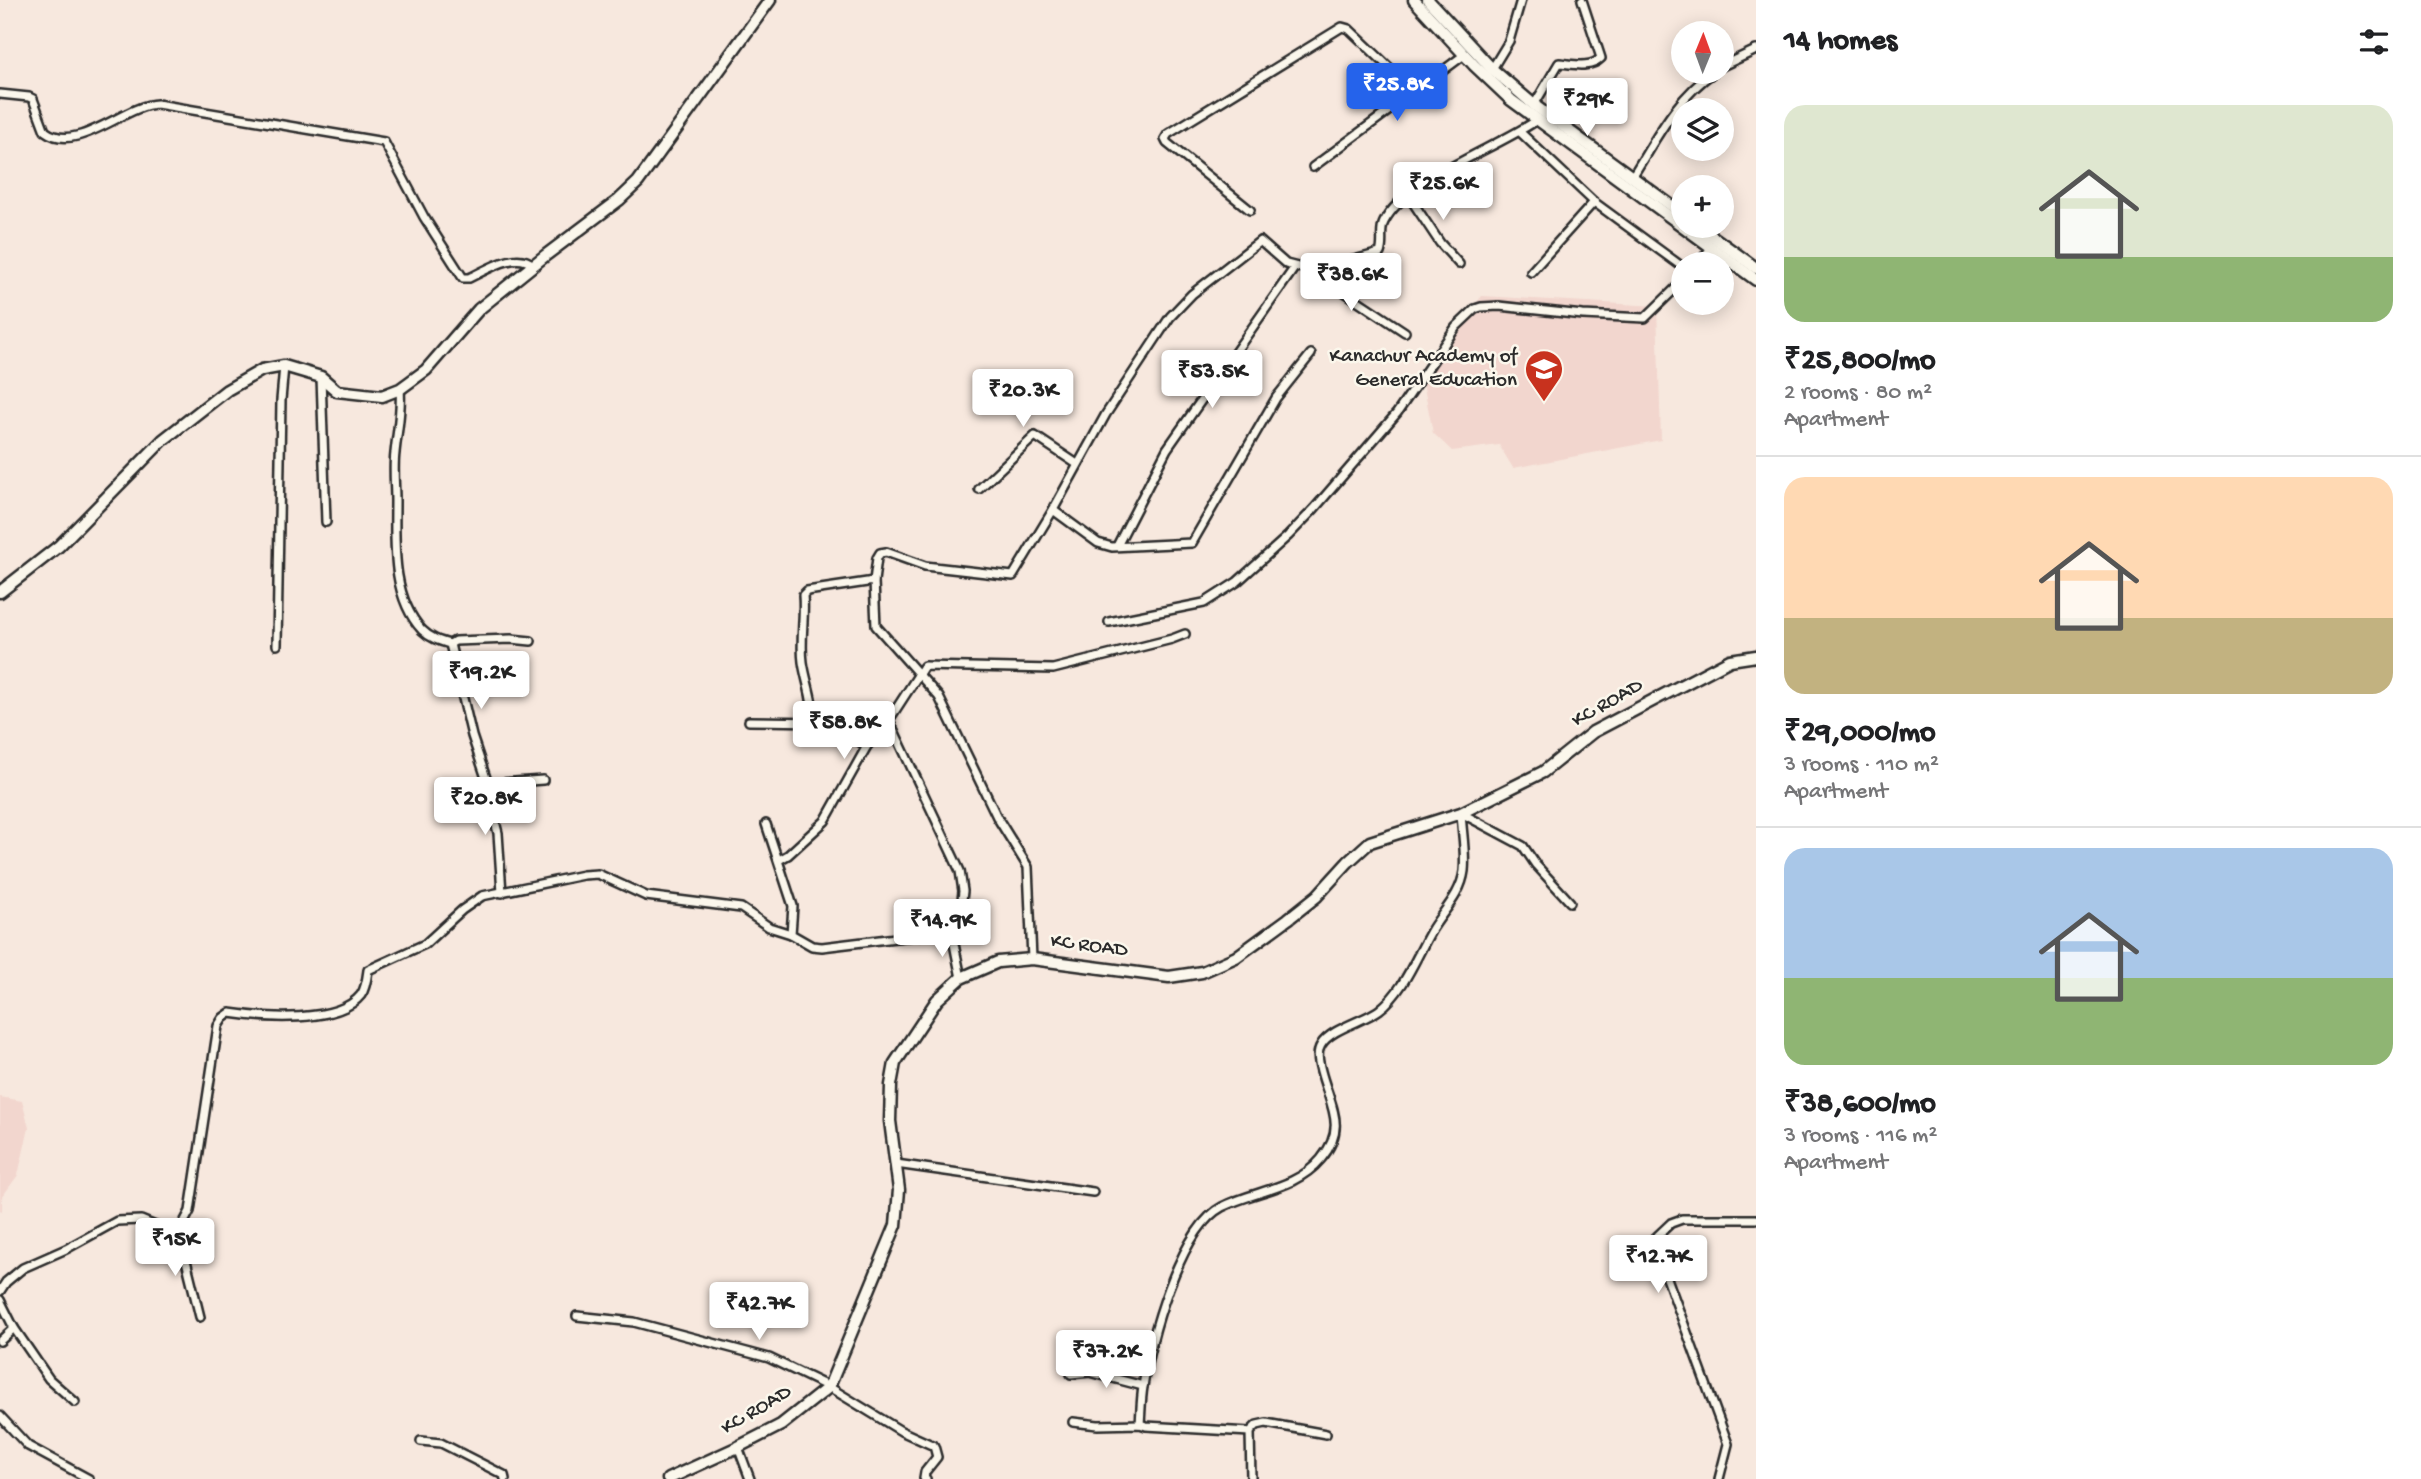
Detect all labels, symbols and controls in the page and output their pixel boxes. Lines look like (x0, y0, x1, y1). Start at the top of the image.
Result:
north arrow (1671, 21, 1734, 84)
map controls (1671, 21, 1734, 315)
icon: filters (2355, 23, 2393, 61)
text: 14 homes (1784, 25, 1897, 60)
pin: ₹25.8K (1340, 64, 1454, 123)
text: ₹25.8K (1362, 72, 1432, 99)
pin: ₹29K (1546, 78, 1628, 138)
text: ₹29K (1563, 87, 1611, 114)
button: layers (1671, 98, 1734, 161)
icon: home (2026, 151, 2152, 277)
pin: ₹25.6K (1386, 162, 1500, 222)
text: ₹25.6K (1409, 171, 1477, 198)
button: + (1671, 175, 1734, 238)
button: − (1671, 252, 1734, 315)
pin: ₹38.6K (1294, 254, 1408, 313)
text: ₹38.6K (1316, 262, 1386, 289)
place label: Kanachur Academy of General Education (1330, 345, 1519, 394)
text: ₹25,800/mo (1784, 345, 1936, 380)
school or university icon: Kanachur Academy of General Education (1523, 348, 1565, 403)
pin: ₹53.5K (1155, 350, 1269, 410)
text: ₹53.5K (1177, 359, 1247, 386)
pin: ₹20.3K (966, 370, 1080, 429)
text: ₹20.3K (988, 378, 1058, 405)
text: 2 rooms · 80 m² (1784, 380, 1932, 407)
text: Apartment (1784, 407, 1888, 434)
icon: home (2026, 523, 2152, 649)
pin: ₹19.2K (424, 652, 538, 711)
text: ₹19.2K (448, 660, 514, 687)
street label: KC ROAD (1568, 674, 1648, 734)
pin: ₹58.8K (787, 702, 901, 761)
text: ₹58.8K (809, 710, 879, 737)
text: ₹29,000/mo (1784, 717, 1936, 752)
text: 3 rooms · 110 m² (1784, 752, 1939, 779)
pin: ₹20.8K (428, 778, 542, 837)
text: Apartment (1784, 779, 1888, 806)
text: ₹20.8K (450, 786, 520, 813)
icon: home (2026, 894, 2152, 1020)
pin: ₹14.9K (885, 900, 999, 959)
text: ₹14.9K (910, 908, 974, 935)
street label: KC ROAD (1049, 930, 1129, 964)
text: ₹38,600/mo (1784, 1088, 1936, 1123)
text: 3 rooms · 116 m² (1784, 1123, 1937, 1150)
text: Apartment (1784, 1150, 1888, 1177)
pin: ₹15K (134, 1218, 216, 1278)
text: ₹15K (151, 1227, 199, 1254)
pin: ₹12.7K (1601, 1236, 1715, 1295)
text: ₹12.7K (1625, 1244, 1691, 1271)
pin: ₹42.7K (702, 1282, 816, 1342)
text: ₹42.7K (725, 1291, 793, 1318)
pin: ₹37.2K (1049, 1330, 1163, 1390)
text: ₹37.2K (1072, 1339, 1140, 1366)
street label: KC ROAD (717, 1380, 797, 1442)

